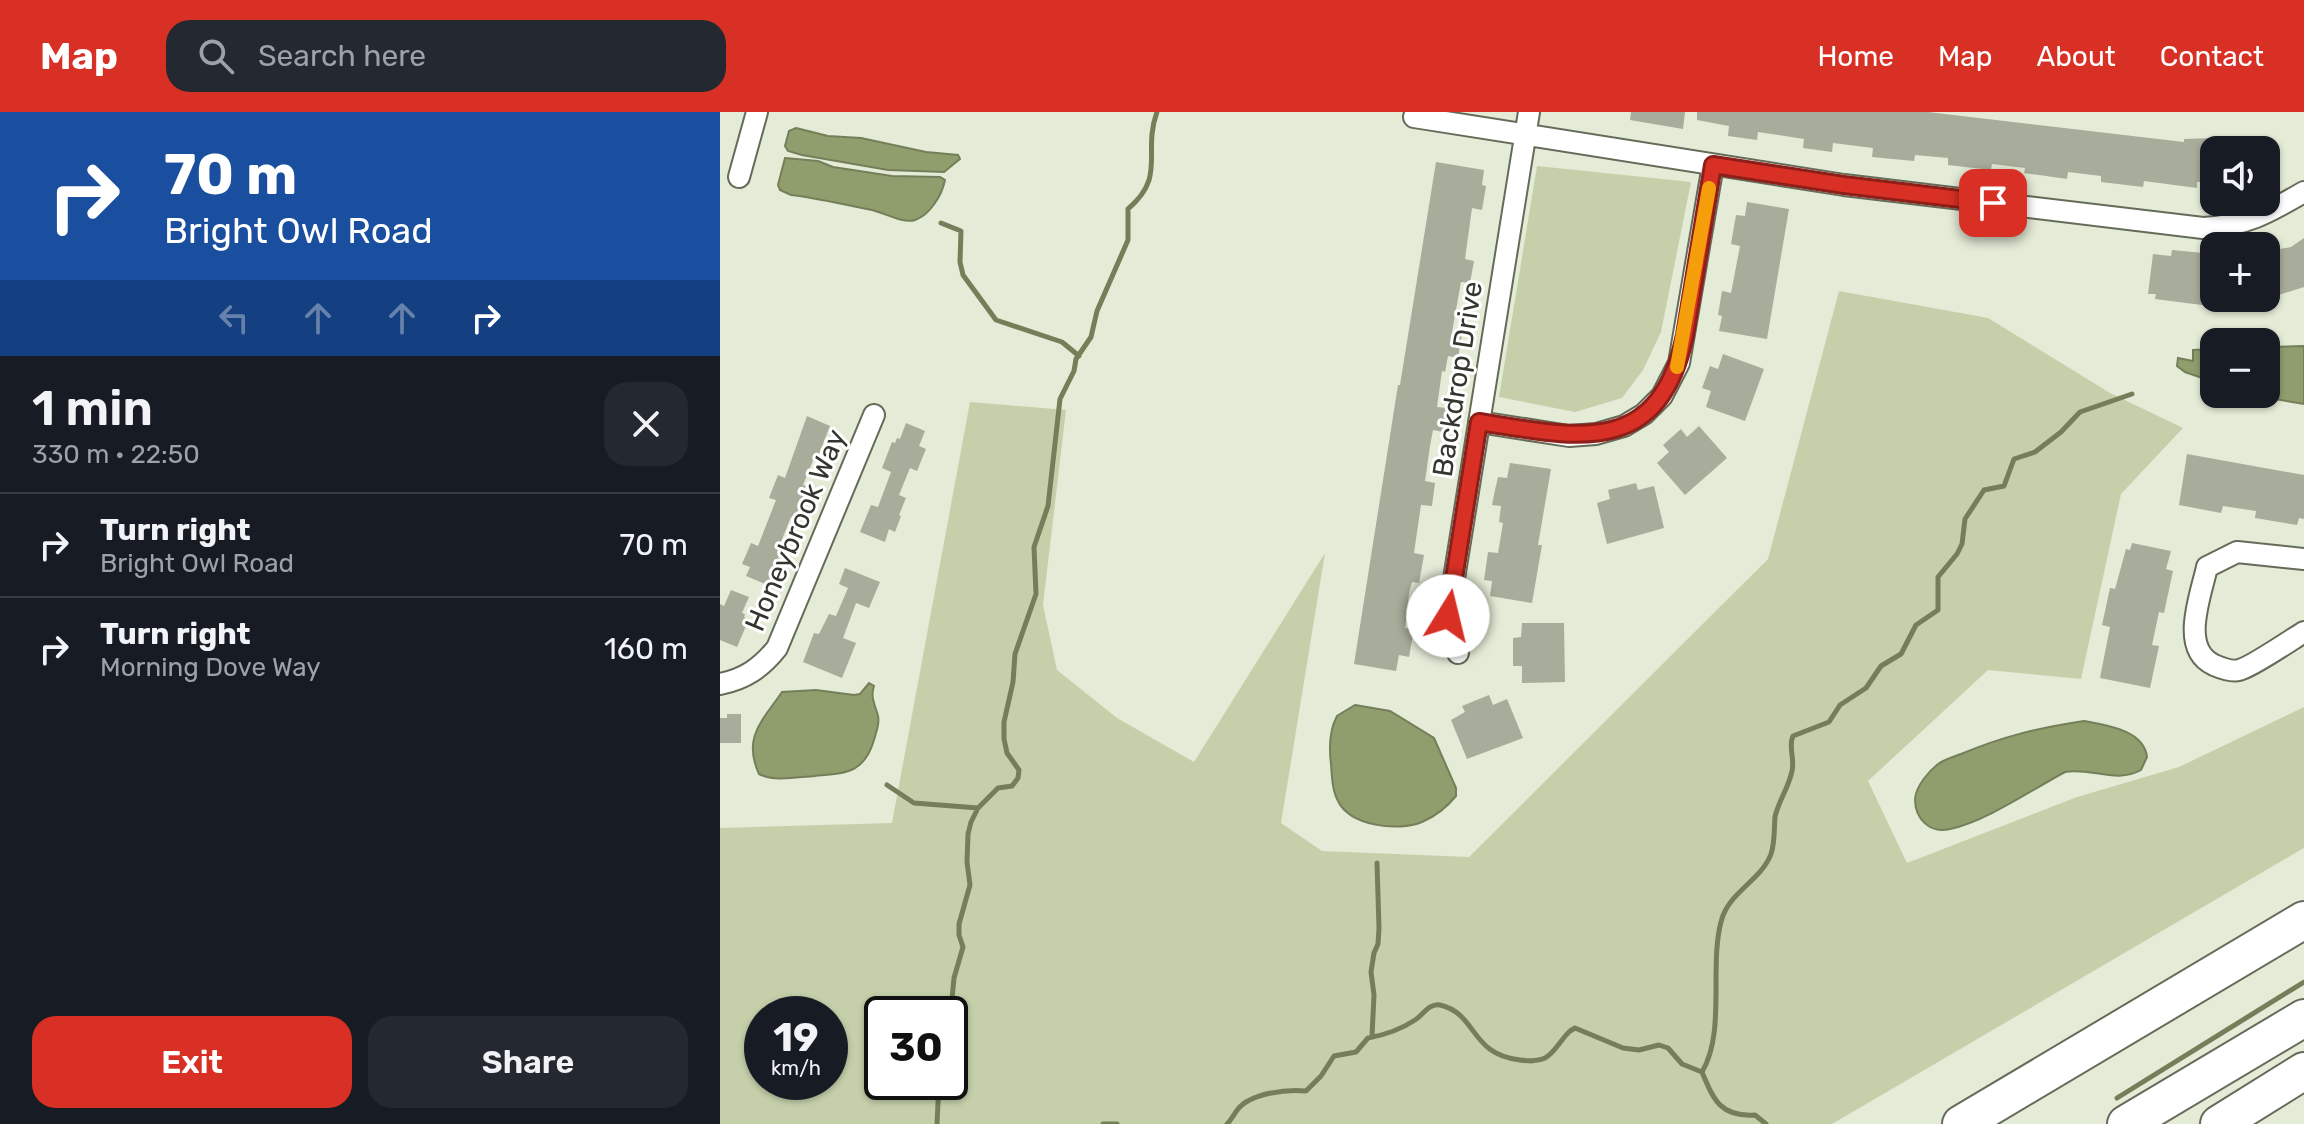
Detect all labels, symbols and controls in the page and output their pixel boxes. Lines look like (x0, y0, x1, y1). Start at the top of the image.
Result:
search box (166, 20, 726, 92)
text: Map (40, 33, 118, 79)
icon: search (194, 34, 238, 78)
text: Search here (258, 38, 426, 74)
text: Home (1817, 40, 1894, 73)
text: Map (1938, 40, 1992, 73)
text: About (2036, 40, 2116, 73)
text: Contact (2160, 40, 2264, 73)
map controls (2200, 136, 2280, 408)
button: sound (2200, 136, 2280, 216)
text: 70 m (164, 142, 297, 208)
icon: right (32, 144, 136, 248)
pin (1959, 169, 2027, 237)
icon: arrive (1971, 181, 2015, 225)
text: Bright Owl Road (164, 209, 433, 252)
button: + (2200, 232, 2280, 312)
street label: Backdrop Drive (1426, 279, 1489, 479)
icon: left (212, 296, 256, 340)
icon: ahead (296, 296, 340, 340)
icon: ahead (380, 296, 424, 340)
icon: right (464, 296, 508, 340)
button: − (2200, 328, 2280, 408)
text: 1 min (32, 380, 153, 437)
button: close (604, 382, 688, 466)
street label: Honeybrook Way (738, 424, 853, 636)
text: 330 m · 22:50 (32, 439, 200, 470)
text: Turn right (100, 512, 251, 548)
icon: right (32, 523, 76, 567)
text: 70 m (620, 527, 688, 563)
text: Bright Owl Road (100, 548, 294, 579)
position arrow (1406, 574, 1490, 658)
text: Turn right (100, 616, 251, 652)
icon: right (32, 627, 76, 671)
text: 160 m (604, 631, 688, 667)
text: Morning Dove Way (100, 652, 321, 683)
speed limit sign: 30 (864, 996, 968, 1100)
text: 19 (773, 1014, 819, 1061)
button: Exit (32, 1016, 352, 1108)
button: Share (368, 1016, 688, 1108)
text: km/h (771, 1056, 821, 1080)

